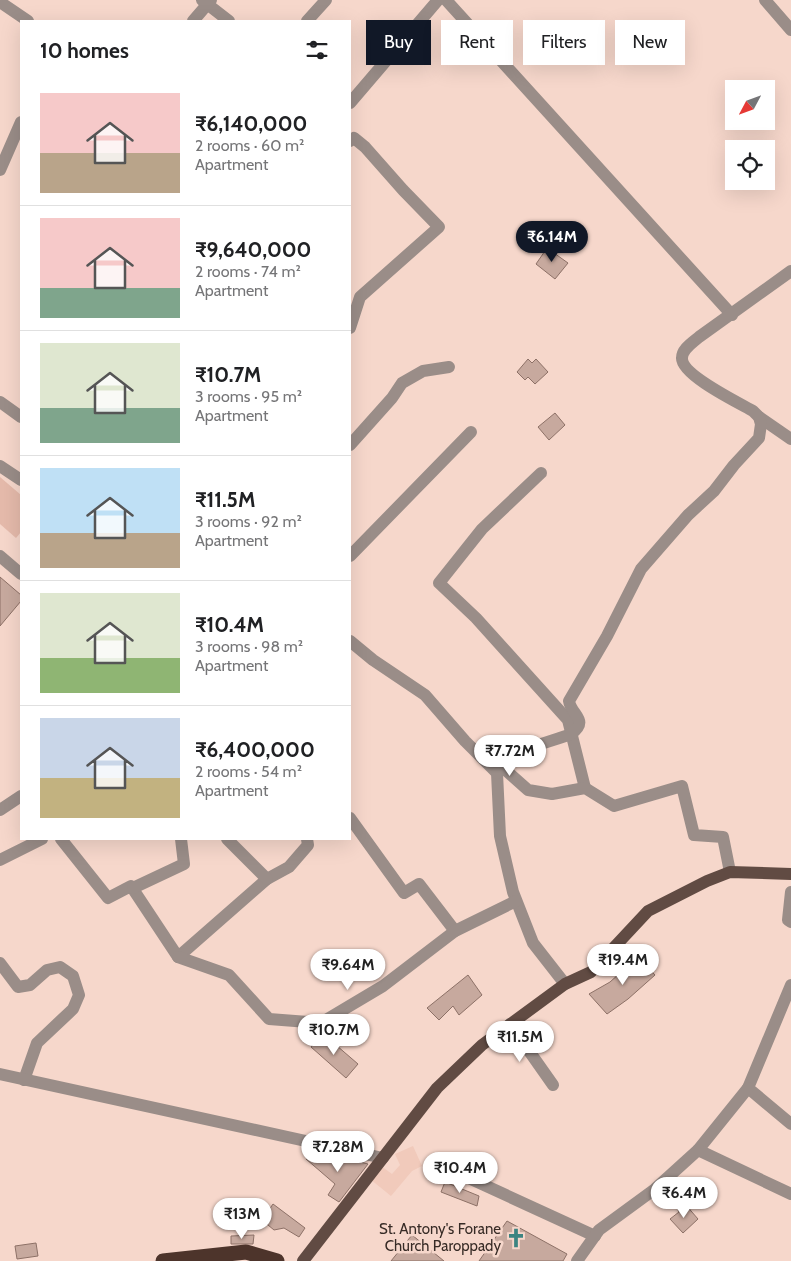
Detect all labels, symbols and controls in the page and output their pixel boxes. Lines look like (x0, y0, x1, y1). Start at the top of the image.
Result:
chip: Buy (366, 20, 431, 65)
chip: Rent (441, 20, 513, 65)
chip: Filters (523, 20, 605, 65)
chip: New (615, 20, 685, 65)
icon: filters (303, 36, 331, 64)
text: 10 homes (40, 38, 129, 63)
north arrow (725, 80, 775, 130)
map controls (725, 80, 775, 190)
text: ₹6,140,000 (195, 111, 307, 136)
icon: home (80, 113, 140, 173)
text: 2 rooms · 60 m² (195, 136, 304, 155)
button: locate (725, 140, 775, 190)
text: Apartment (195, 155, 268, 174)
pin: ₹6.14M (511, 220, 593, 263)
text: ₹6.14M (527, 227, 577, 246)
text: ₹9,640,000 (195, 237, 311, 262)
icon: home (80, 238, 140, 298)
text: 2 rooms · 74 m² (195, 262, 301, 281)
text: Apartment (195, 281, 268, 300)
text: ₹10.7M (195, 362, 261, 387)
icon: home (80, 363, 140, 423)
text: 3 rooms · 95 m² (195, 387, 302, 406)
text: Apartment (195, 406, 268, 425)
text: ₹11.5M (195, 487, 255, 512)
icon: home (80, 488, 140, 548)
text: 3 rooms · 92 m² (195, 512, 302, 531)
text: Apartment (195, 531, 268, 550)
text: ₹10.4M (195, 612, 264, 637)
icon: home (80, 613, 140, 673)
text: 3 rooms · 98 m² (195, 637, 303, 656)
text: Apartment (195, 656, 268, 675)
pin: ₹7.72M (469, 734, 551, 777)
text: ₹6,400,000 (195, 737, 315, 762)
icon: home (80, 738, 140, 798)
text: ₹7.72M (485, 741, 535, 760)
text: 2 rooms · 54 m² (195, 762, 302, 781)
text: Apartment (195, 781, 268, 800)
pin: ₹19.4M (582, 944, 664, 986)
pin: ₹9.64M (307, 948, 389, 991)
text: ₹19.4M (598, 950, 648, 969)
text: ₹9.64M (321, 955, 375, 974)
pin: ₹10.7M (293, 1014, 375, 1056)
text: ₹10.7M (309, 1020, 359, 1039)
pin: ₹11.5M (479, 1020, 561, 1063)
text: ₹11.5M (497, 1027, 543, 1046)
pin: ₹7.28M (297, 1130, 379, 1173)
text: ₹7.28M (312, 1137, 364, 1156)
pin: ₹10.4M (419, 1152, 501, 1194)
text: ₹10.4M (434, 1158, 486, 1177)
pin: ₹6.4M (649, 1176, 719, 1219)
text: ₹6.4M (662, 1183, 706, 1202)
pin: ₹13M (212, 1198, 272, 1240)
text: ₹13M (224, 1204, 260, 1223)
place label: St. Antony's Forane Church Paroppady (379, 1220, 501, 1255)
church icon: St. Antony's Forane Church Paroppady (505, 1227, 527, 1249)

